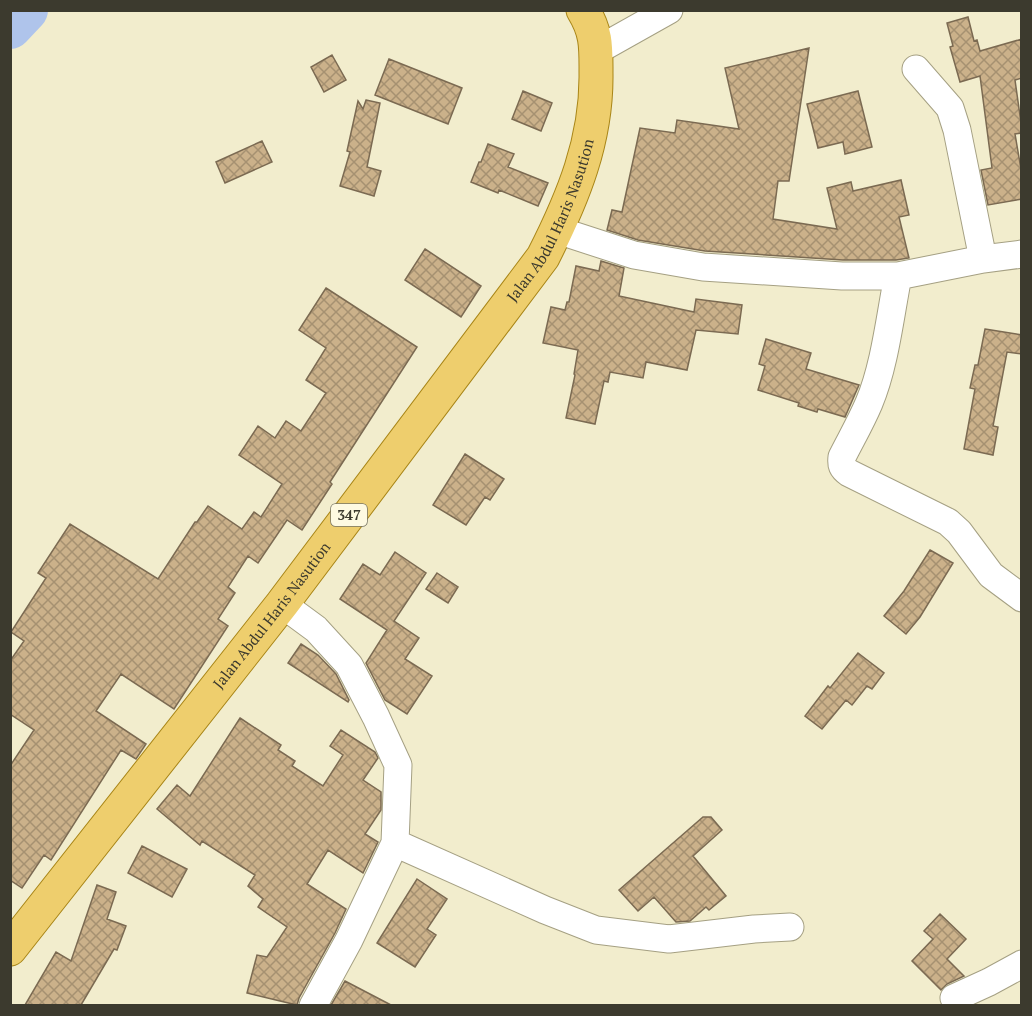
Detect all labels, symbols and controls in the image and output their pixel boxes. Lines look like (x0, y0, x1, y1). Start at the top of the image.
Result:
street label: Jalan Abdul Haris Nasution (502, 137, 598, 305)
road number: 347 (331, 504, 367, 526)
street label: Jalan Abdul Haris Nasution (208, 537, 334, 693)

